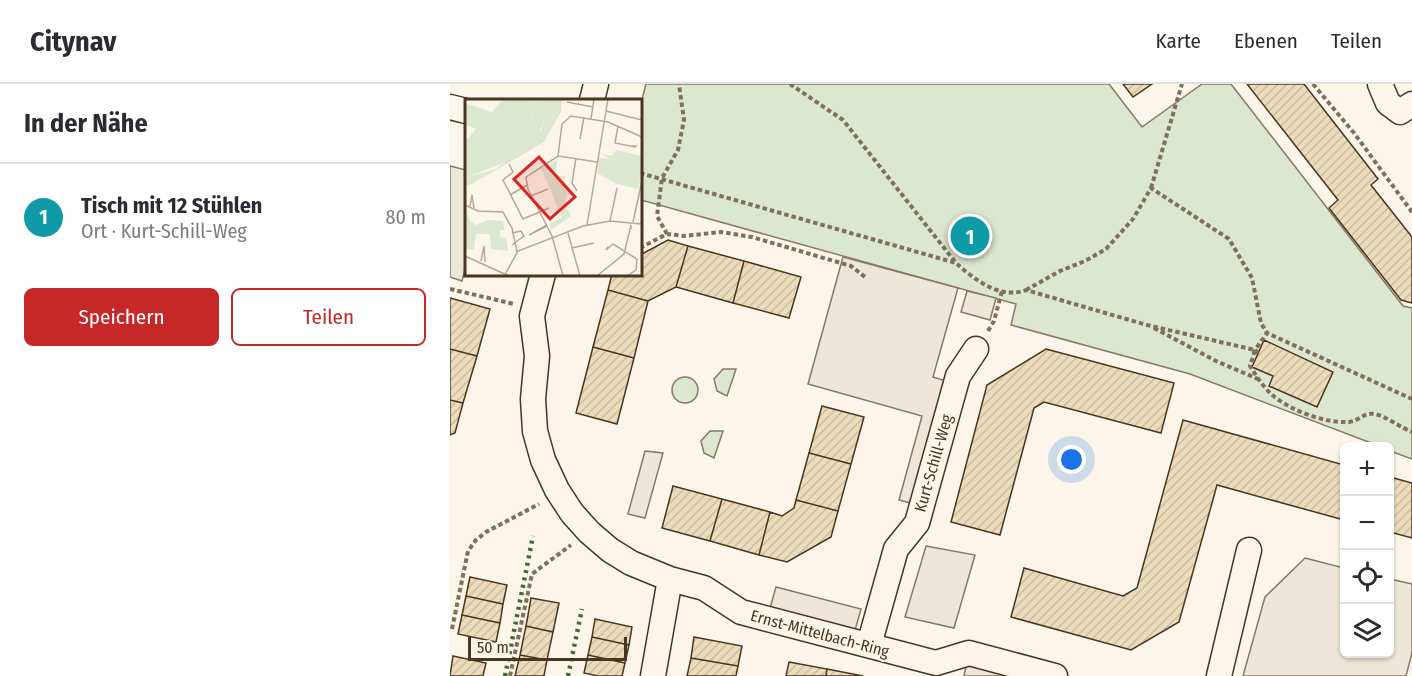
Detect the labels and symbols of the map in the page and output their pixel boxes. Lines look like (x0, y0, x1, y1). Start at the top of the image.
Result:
inset map (465, 99, 642, 276)
pin: 1 (950, 214, 990, 258)
street label: Kurt-Schill-Weg (910, 412, 957, 514)
your location (1057, 445, 1086, 474)
street label: Ernst-Mittelbach-Ring (749, 606, 892, 661)
scale bar (468, 634, 627, 662)

